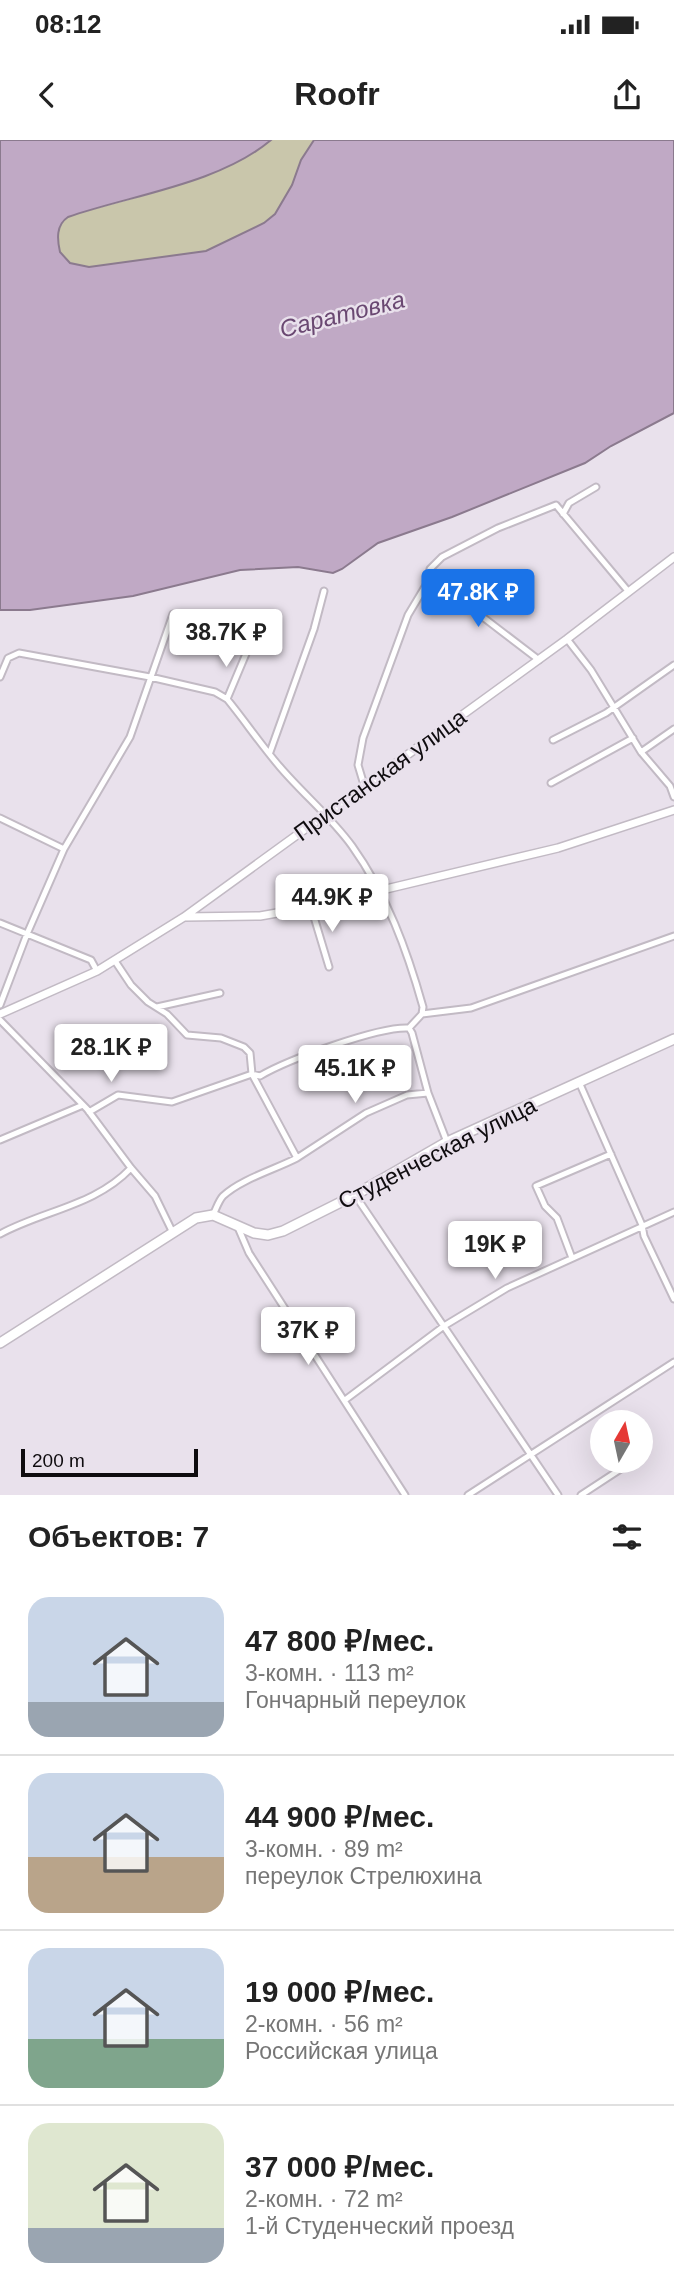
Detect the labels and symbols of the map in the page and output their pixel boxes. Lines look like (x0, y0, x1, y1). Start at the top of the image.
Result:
water label: Саратовка (277, 285, 407, 343)
pin: 47.8K ₽ (413, 570, 543, 629)
pin: 38.7K ₽ (161, 610, 291, 669)
street label: Пристанская улица (289, 704, 471, 846)
pin: 44.9K ₽ (267, 874, 397, 934)
pin: 28.1K ₽ (46, 1024, 176, 1084)
pin: 45.1K ₽ (290, 1046, 420, 1105)
street label: Студенческая улица (334, 1092, 541, 1214)
pin: 19K ₽ (446, 1222, 544, 1281)
pin: 37K ₽ (259, 1308, 357, 1367)
north arrow (590, 1410, 653, 1474)
scale bar (21, 1446, 198, 1478)

